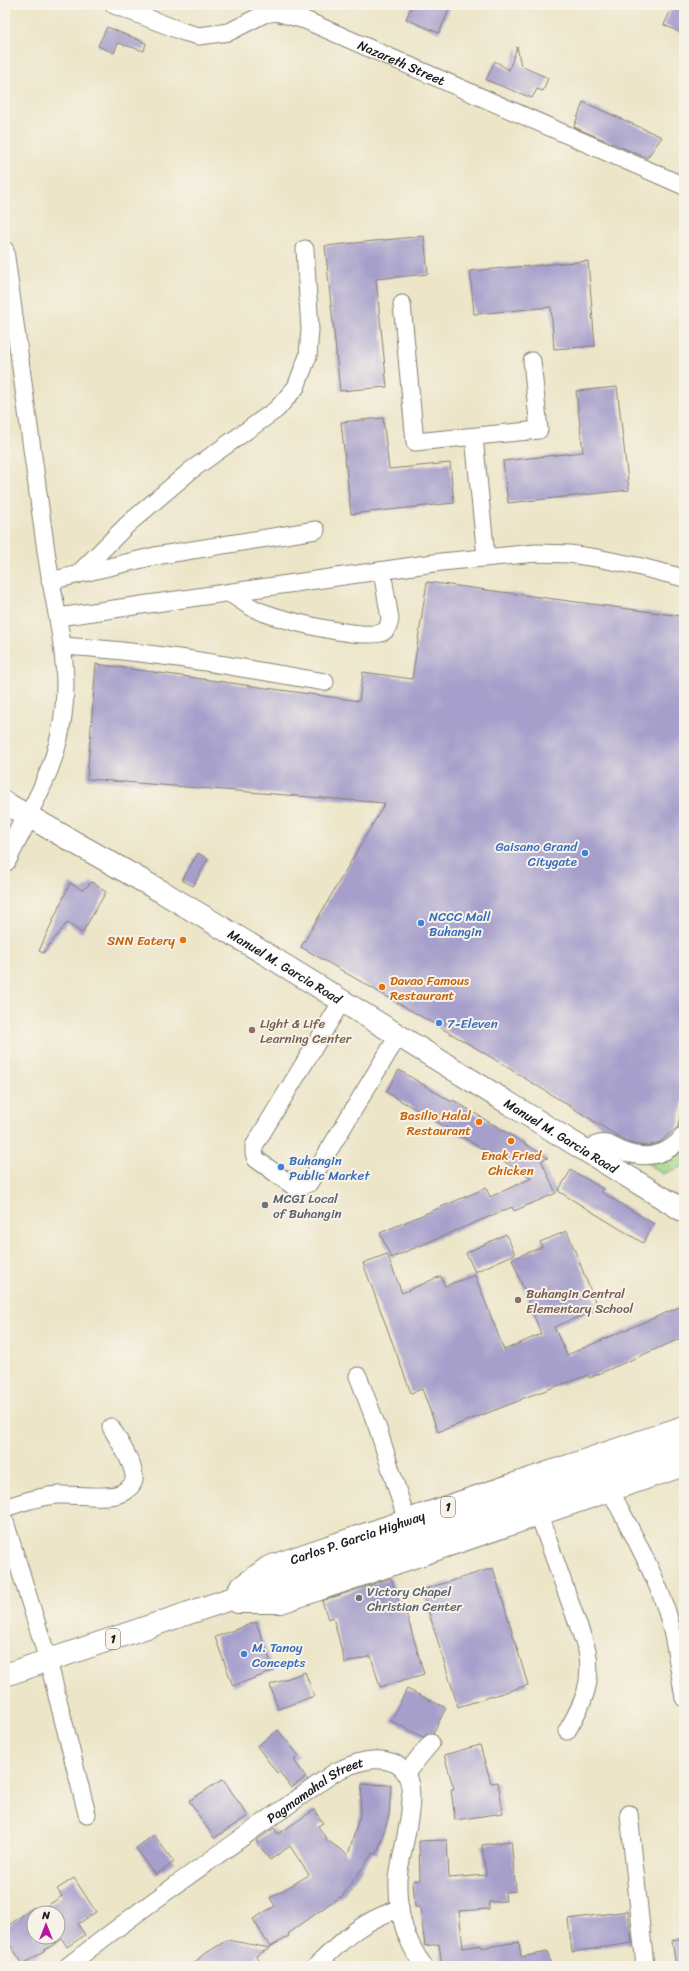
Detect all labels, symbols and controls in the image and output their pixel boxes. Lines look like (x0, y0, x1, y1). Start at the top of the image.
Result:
street label: Nazareth Street (354, 33, 449, 92)
place label: Gaisano Grand Citygate (495, 835, 578, 873)
marker: Gaisano Grand Citygate (580, 848, 590, 858)
place label: NCCC Mall Buhangin (429, 905, 491, 943)
marker: NCCC Mall Buhangin (416, 918, 426, 928)
street label: Manuel M. Garcia Road (223, 922, 348, 1010)
place label: SNN Eatery (107, 929, 175, 952)
marker: SNN Eatery (178, 935, 188, 945)
place label: Davao Famous Restaurant (390, 969, 470, 1007)
marker: Davao Famous Restaurant (377, 982, 387, 992)
place label: Light & Life Learning Center (260, 1012, 352, 1050)
place label: 7-Eleven (447, 1012, 498, 1035)
marker: 7-Eleven (434, 1018, 444, 1028)
marker: Light & Life Learning Center (247, 1025, 257, 1035)
street label: Manuel M. Garcia Road (500, 1092, 624, 1180)
place label: Basilio Halal Restaurant (400, 1104, 471, 1142)
marker: Basilio Halal Restaurant (474, 1117, 484, 1127)
marker: Enak Fried Chicken (506, 1136, 516, 1146)
place label: Enak Fried Chicken (481, 1144, 542, 1182)
place label: Buhangin Public Market (289, 1149, 370, 1187)
marker: Buhangin Public Market (276, 1162, 286, 1172)
place label: MCGI Local of Buhangin (273, 1187, 341, 1225)
marker: MCGI Local of Buhangin (260, 1200, 270, 1210)
place label: Buhangin Central Elementary School (526, 1282, 634, 1320)
marker: Buhangin Central Elementary School (513, 1295, 523, 1305)
road number: 1 (441, 1497, 455, 1517)
street label: Carlos P. Garcia Highway (287, 1504, 428, 1571)
place label: Victory Chapel Christian Center (367, 1580, 463, 1618)
marker: Victory Chapel Christian Center (354, 1593, 364, 1603)
road number: 1 (106, 1629, 120, 1649)
place label: M. Tanoy Concepts (252, 1636, 305, 1674)
marker: M. Tanoy Concepts (239, 1649, 249, 1659)
street label: Pagmamahal Street (261, 1750, 366, 1829)
north arrow (26, 1905, 66, 1945)
text: N (41, 1906, 50, 1925)

